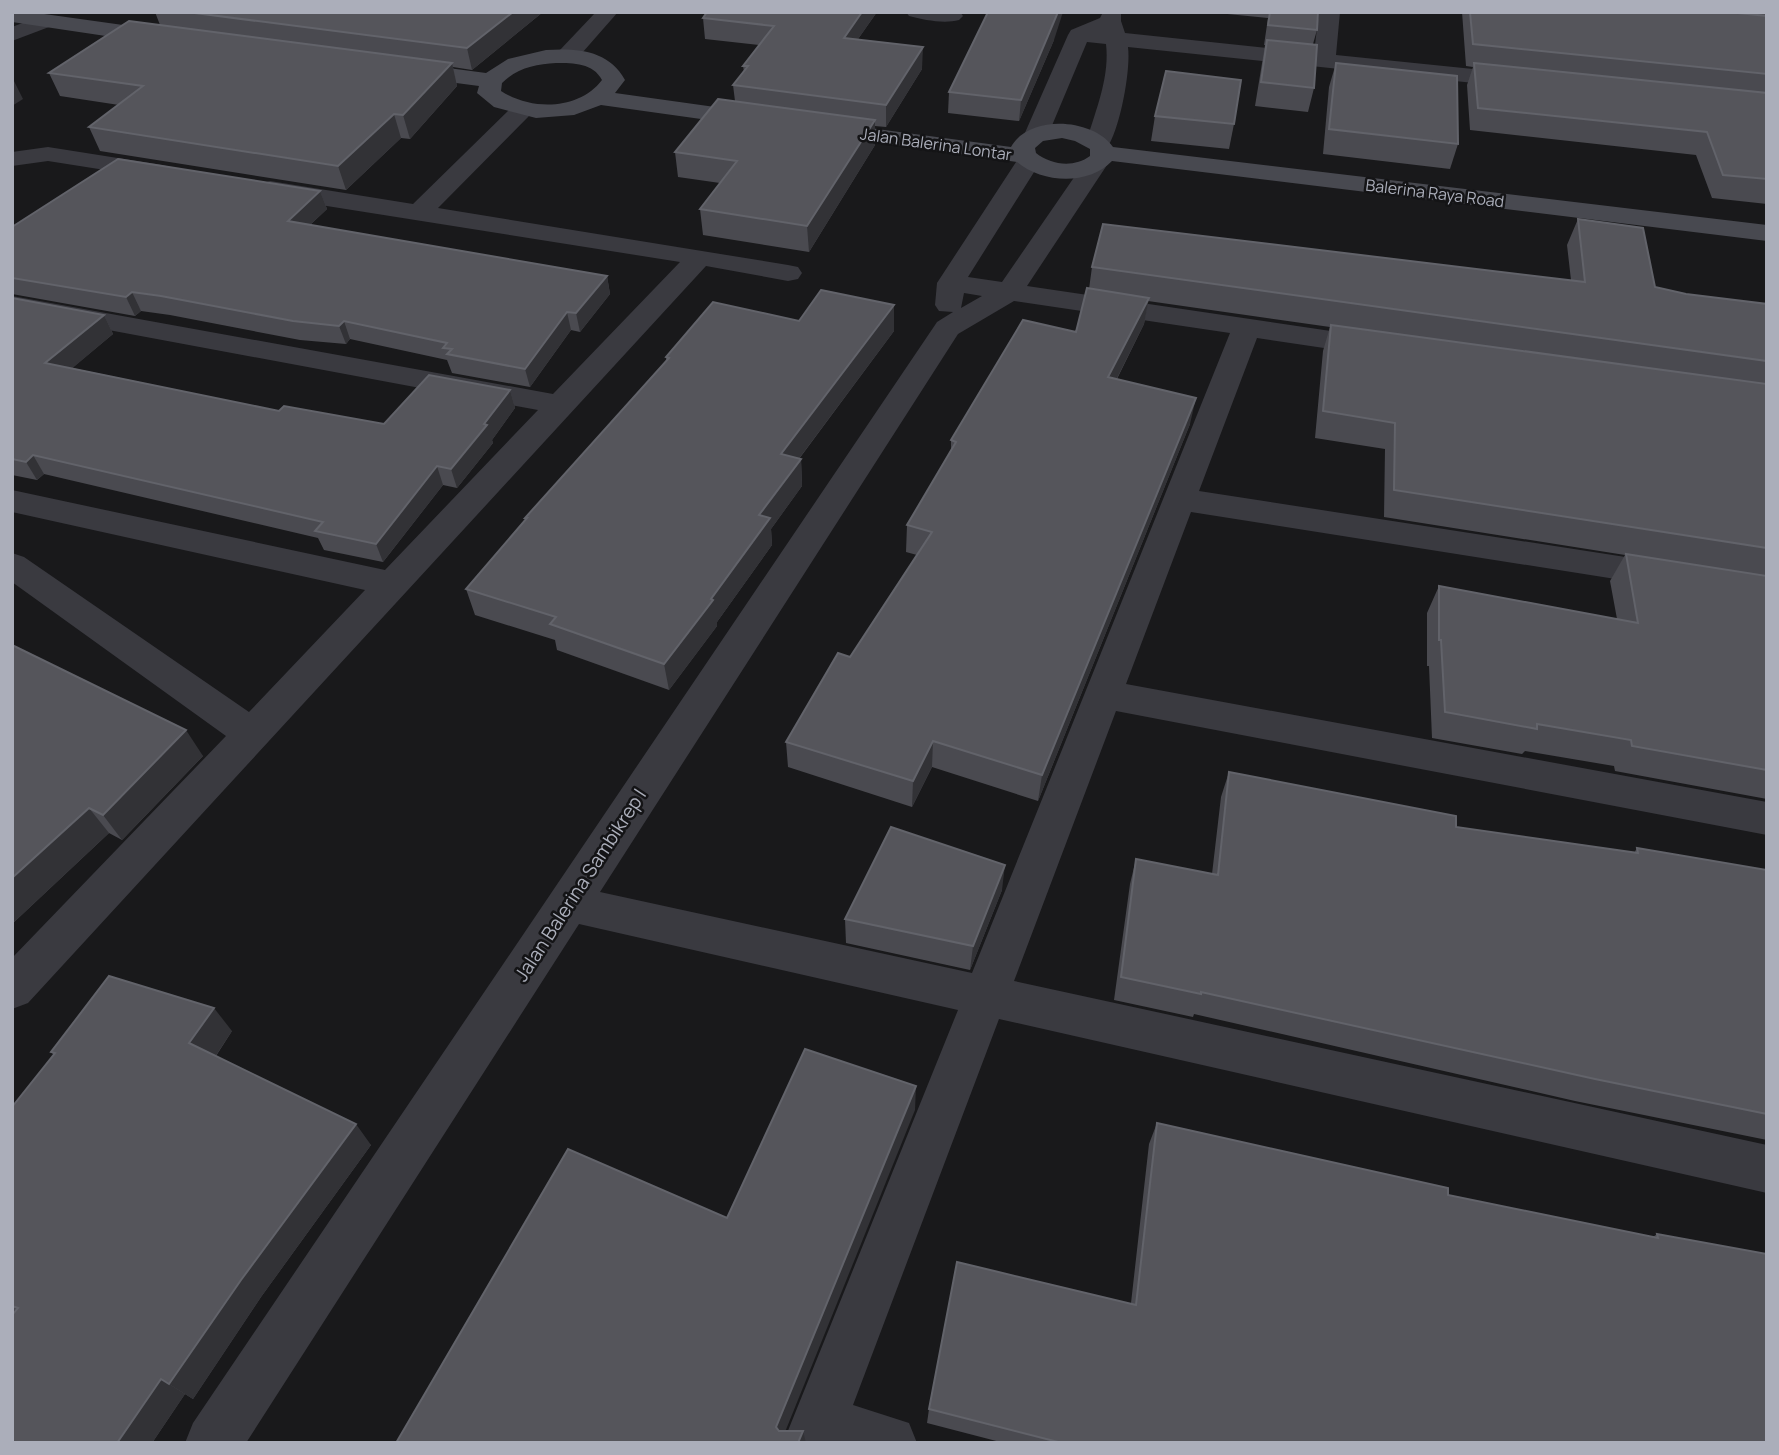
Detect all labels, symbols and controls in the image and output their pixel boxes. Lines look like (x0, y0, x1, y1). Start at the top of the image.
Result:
street label: Jalan Balerina Lontar (859, 122, 1013, 166)
street label: Balerina Raya Road (1364, 174, 1506, 212)
street label: Jalan Balerina Sambikrep I (508, 784, 652, 986)

